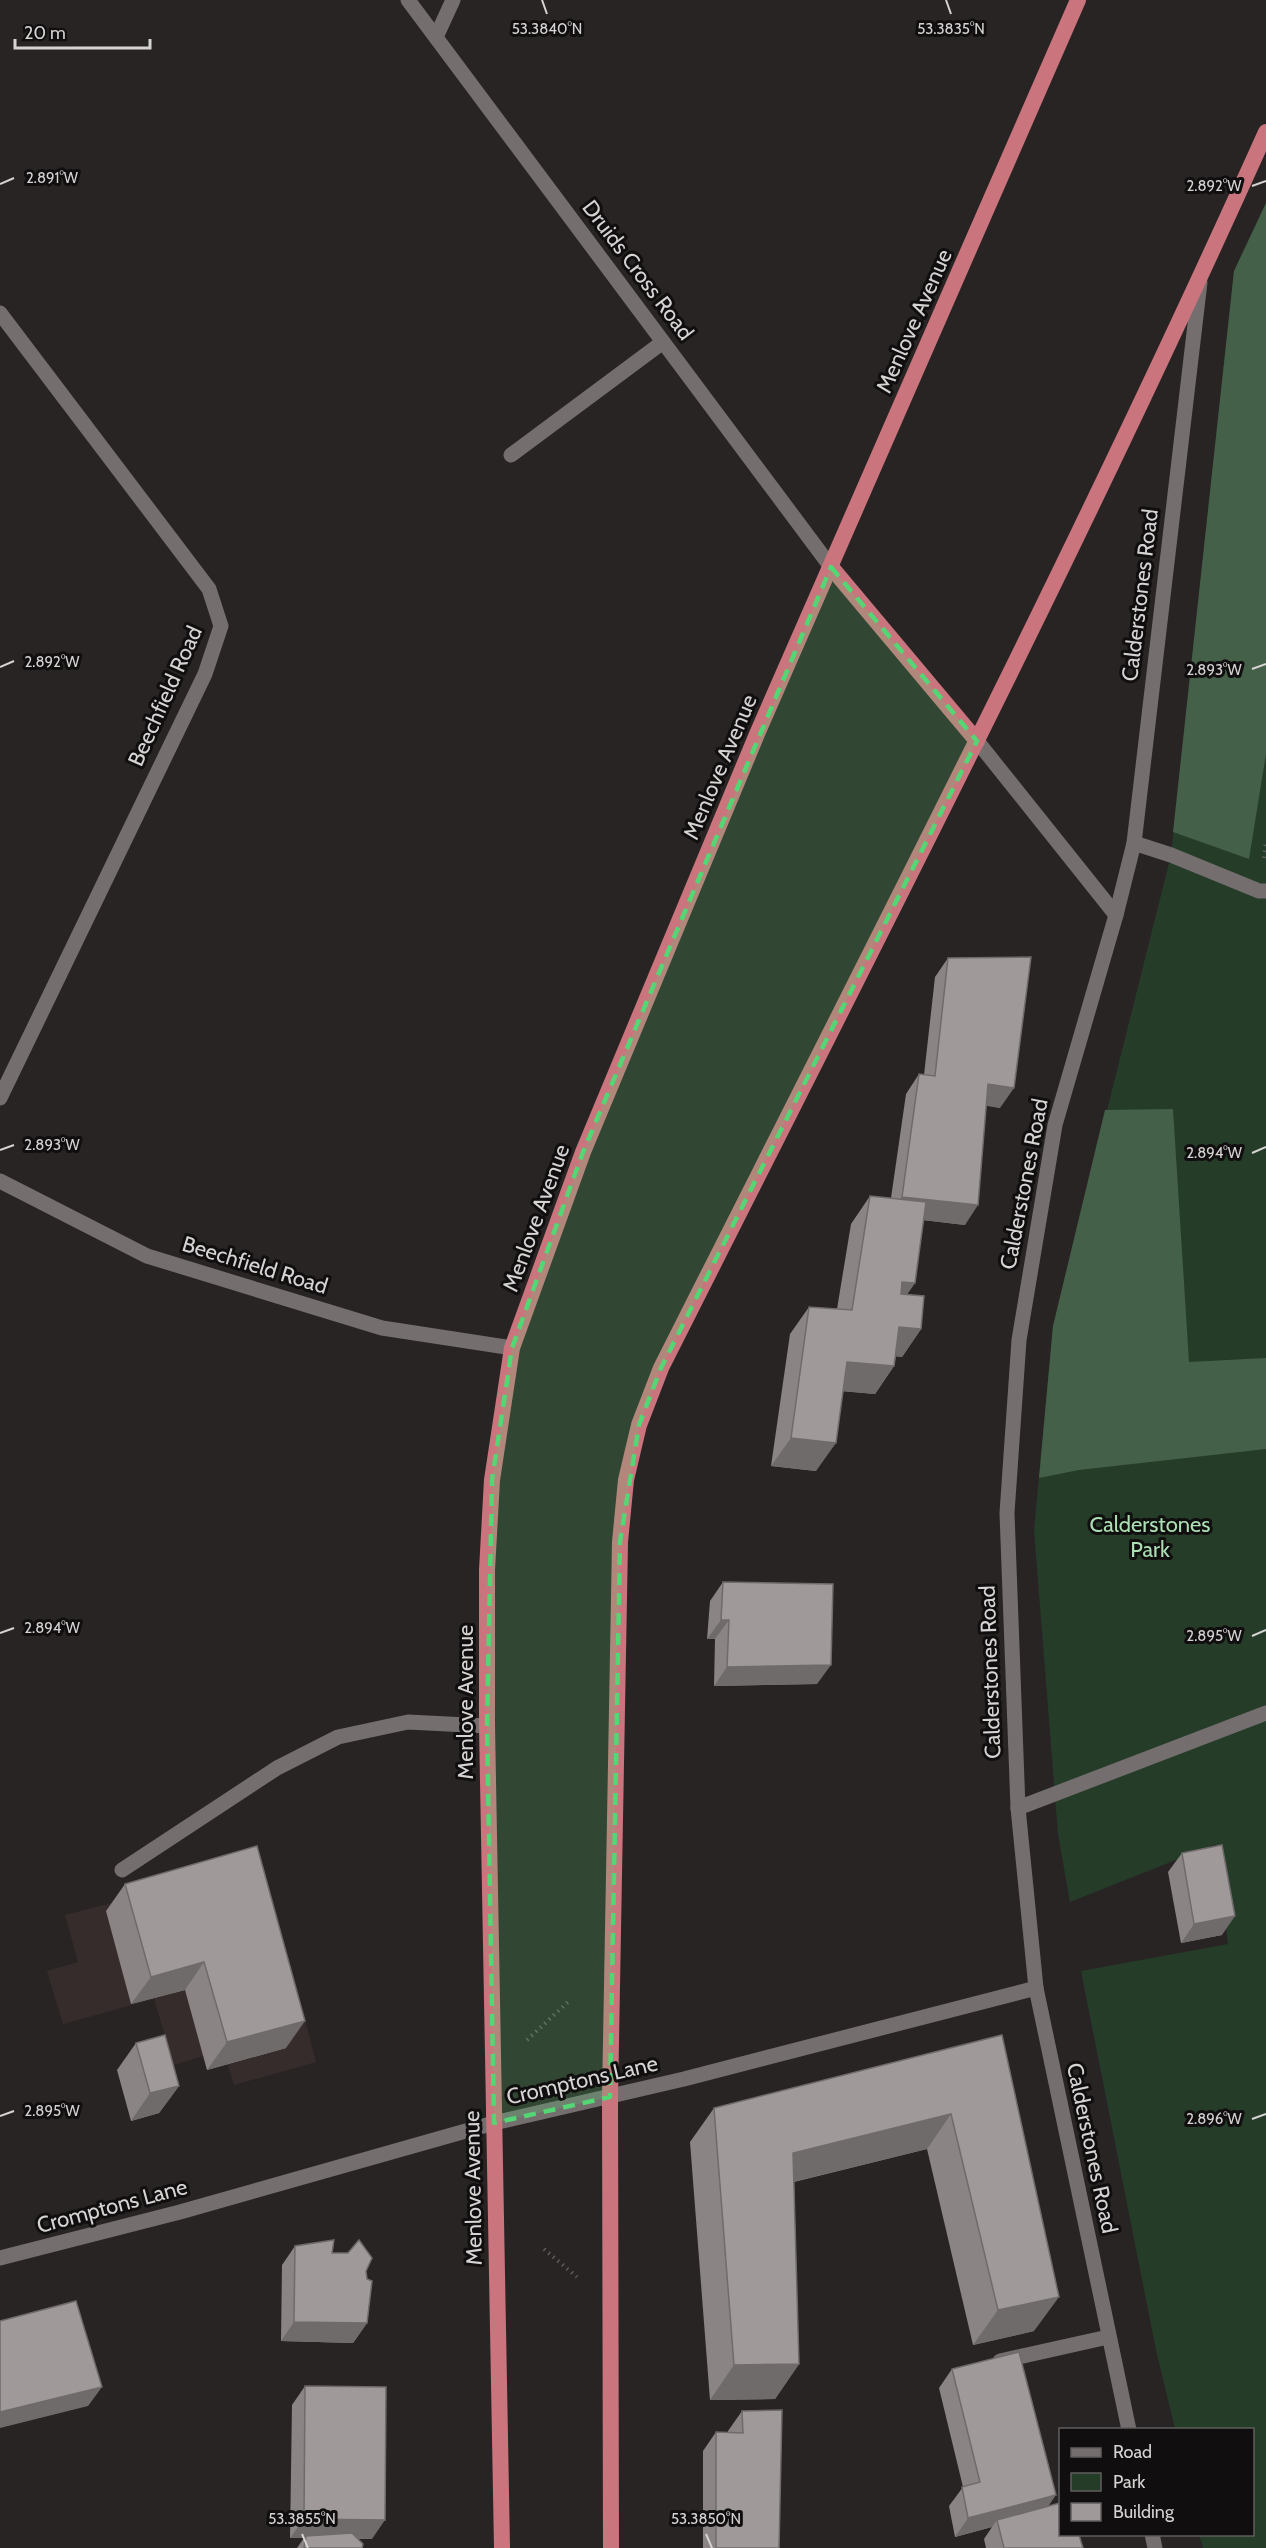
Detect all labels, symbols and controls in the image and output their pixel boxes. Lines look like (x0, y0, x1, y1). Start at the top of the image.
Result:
scale bar (15, 12, 150, 50)
text: 53.3840°N (512, 20, 582, 38)
text: 53.3835°N (917, 20, 985, 38)
text: 20 m (24, 22, 66, 44)
text: 2.891°W (26, 169, 79, 187)
text: 2.892°W (1186, 177, 1242, 195)
street label: Druids Cross Road (577, 195, 699, 345)
street label: Menlove Avenue (870, 245, 958, 397)
street label: Calderstones Road (1116, 507, 1164, 683)
street label: Beechfield Road (122, 622, 208, 770)
text: 2.892°W (24, 653, 80, 671)
text: 2.893°W (1186, 661, 1242, 679)
street label: Menlove Avenue (677, 691, 763, 843)
street label: Calderstones Road (994, 1096, 1054, 1272)
text: 2.893°W (24, 1136, 80, 1154)
street label: Menlove Avenue (497, 1141, 575, 1295)
text: 2.894°W (1186, 1144, 1243, 1162)
street label: Beechfield Road (179, 1230, 331, 1300)
park label: Calderstones Park (1090, 1511, 1210, 1563)
street label: Calderstones Road (973, 1585, 1007, 1759)
text: 2.894°W (24, 1619, 81, 1637)
street label: Menlove Avenue (452, 1625, 479, 1779)
text: 2.895°W (1186, 1627, 1242, 1645)
street label: Cromptons Lane (504, 2049, 660, 2111)
street label: Calderstones Road (1061, 2060, 1123, 2236)
text: 2.895°W (24, 2102, 80, 2120)
street label: Menlove Avenue (458, 2110, 488, 2266)
text: 2.896°W (1186, 2110, 1243, 2128)
street label: Cromptons Lane (34, 2173, 190, 2239)
legend (1059, 2428, 1254, 2536)
text: Road (1113, 2441, 1152, 2463)
text: Park (1113, 2471, 1146, 2493)
text: Building (1113, 2501, 1175, 2523)
text: 53.3855°N (268, 2510, 336, 2528)
text: 53.3850°N (671, 2510, 741, 2528)

